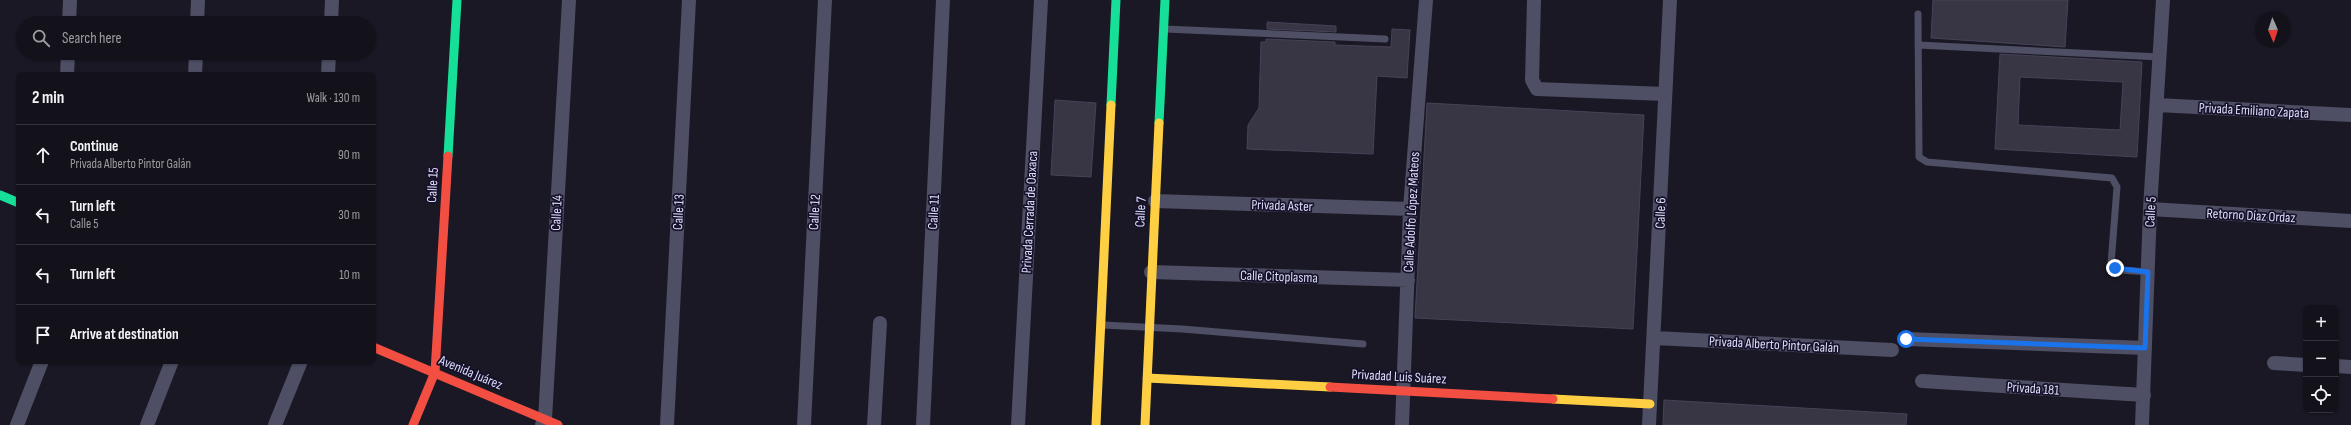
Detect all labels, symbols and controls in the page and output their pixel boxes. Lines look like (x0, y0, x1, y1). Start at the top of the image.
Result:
north arrow (2255, 12, 2291, 48)
search box (16, 16, 376, 60)
icon: search (30, 27, 52, 49)
text: Search here (62, 29, 122, 48)
text: 2 min (32, 88, 64, 108)
text: Walk · 130 m (307, 90, 360, 106)
street label: Privada Emiliano Zapata (2198, 99, 2310, 122)
text: Continue (70, 137, 119, 156)
icon: ahead (32, 144, 54, 166)
text: 90 m (338, 147, 360, 163)
street label: Privada Cerrada de Oaxaca (1018, 150, 1041, 274)
street label: Calle Adolfo López Mateos (1400, 151, 1423, 273)
text: Privada Alberto Pintor Galán (70, 156, 191, 172)
street label: Calle 15 (423, 166, 442, 203)
street label: Calle 12 (805, 193, 824, 230)
street label: Calle 13 (669, 194, 688, 230)
street label: Calle 11 (924, 194, 943, 230)
street label: Calle 14 (547, 195, 566, 231)
street label: Calle 7 (1131, 196, 1150, 228)
street label: Privada Aster (1251, 196, 1313, 215)
street label: Calle 5 (2141, 196, 2160, 228)
text: Turn left (70, 197, 115, 216)
street label: Calle 6 (1651, 197, 1670, 229)
icon: left (32, 204, 54, 226)
street label: Retorno Díaz Ordaz (2206, 205, 2296, 226)
text: 30 m (338, 207, 360, 223)
text: Calle 5 (70, 216, 98, 232)
route end (2106, 259, 2124, 277)
icon: left (32, 264, 54, 286)
text: Turn left (70, 265, 115, 284)
text: 10 m (339, 267, 360, 283)
street label: Calle Citoplasma (1240, 267, 1318, 286)
map controls (2303, 305, 2339, 413)
button: + (2303, 305, 2339, 341)
icon: arrive (32, 324, 54, 346)
text: Arrive at destination (70, 325, 179, 344)
route start (1897, 330, 1915, 348)
street label: Privada Alberto Pintor Galán (1708, 333, 1839, 356)
button: − (2303, 341, 2339, 377)
street label: Avenida Juárez (436, 351, 505, 393)
street label: Privadad Luis Suárez (1351, 366, 1447, 387)
button: locate (2303, 377, 2339, 413)
street label: Privada 181 (2006, 378, 2060, 399)

